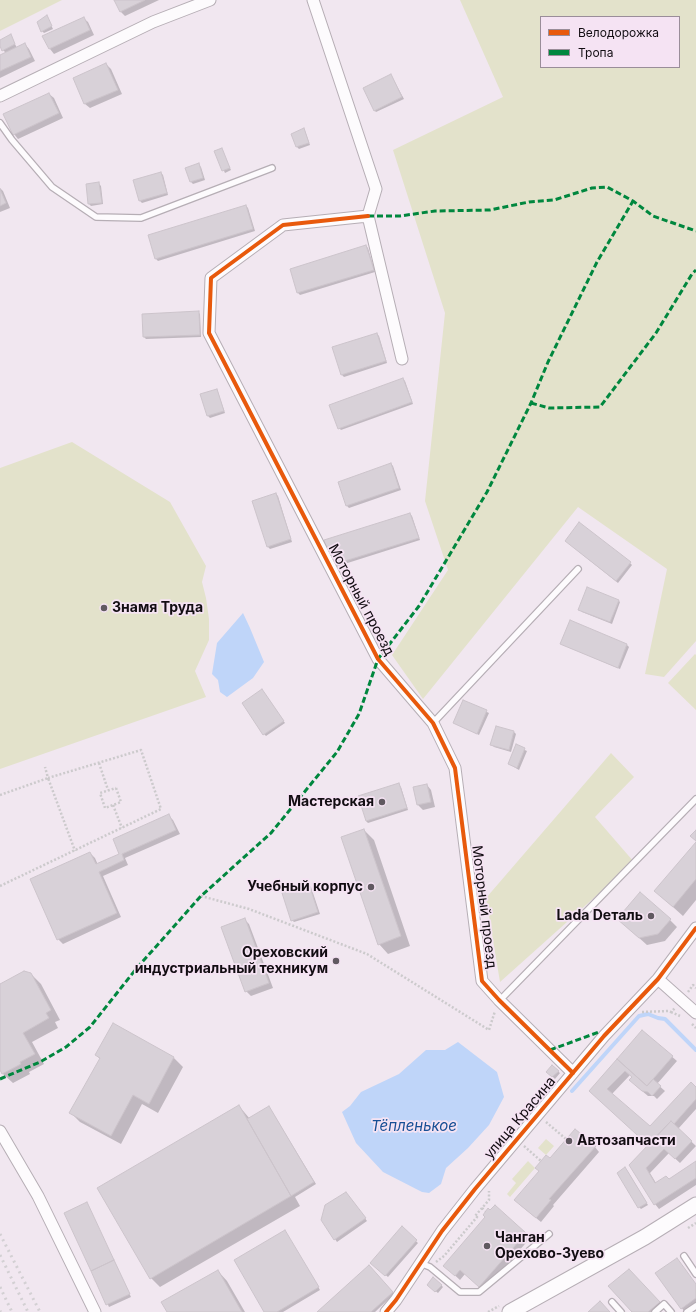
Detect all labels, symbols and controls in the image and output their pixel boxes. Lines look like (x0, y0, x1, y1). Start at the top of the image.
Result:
legend (540, 16, 680, 68)
text: Велодорожка (578, 25, 659, 40)
text: Тропа (578, 45, 613, 60)
street label: Моторный проезд (324, 541, 398, 659)
place label: Знамя Труда (112, 600, 203, 616)
marker: Знамя Труда (99, 603, 109, 613)
place label: Мастерская (288, 794, 374, 810)
marker: Мастерская (377, 797, 387, 807)
street label: Моторный проезд (468, 844, 500, 970)
place label: Учебный корпус (247, 879, 363, 895)
marker: Учебный корпус (366, 882, 376, 892)
place label: Lada Dеталь (556, 908, 643, 924)
marker: Lada Dеталь (646, 911, 656, 921)
place label: Ореховский индустриальный техникум (135, 945, 328, 978)
marker: Ореховский индустриальный техникум (331, 956, 341, 966)
street label: улица Красина (481, 1073, 559, 1163)
water label: Тёпленькое (371, 1117, 457, 1135)
place label: Автозапчасти (577, 1133, 676, 1149)
marker: Автозапчасти (564, 1136, 574, 1146)
place label: Чанган Орехово-Зуево (495, 1230, 604, 1262)
marker: Чанган Орехово-Зуево (482, 1241, 492, 1251)

